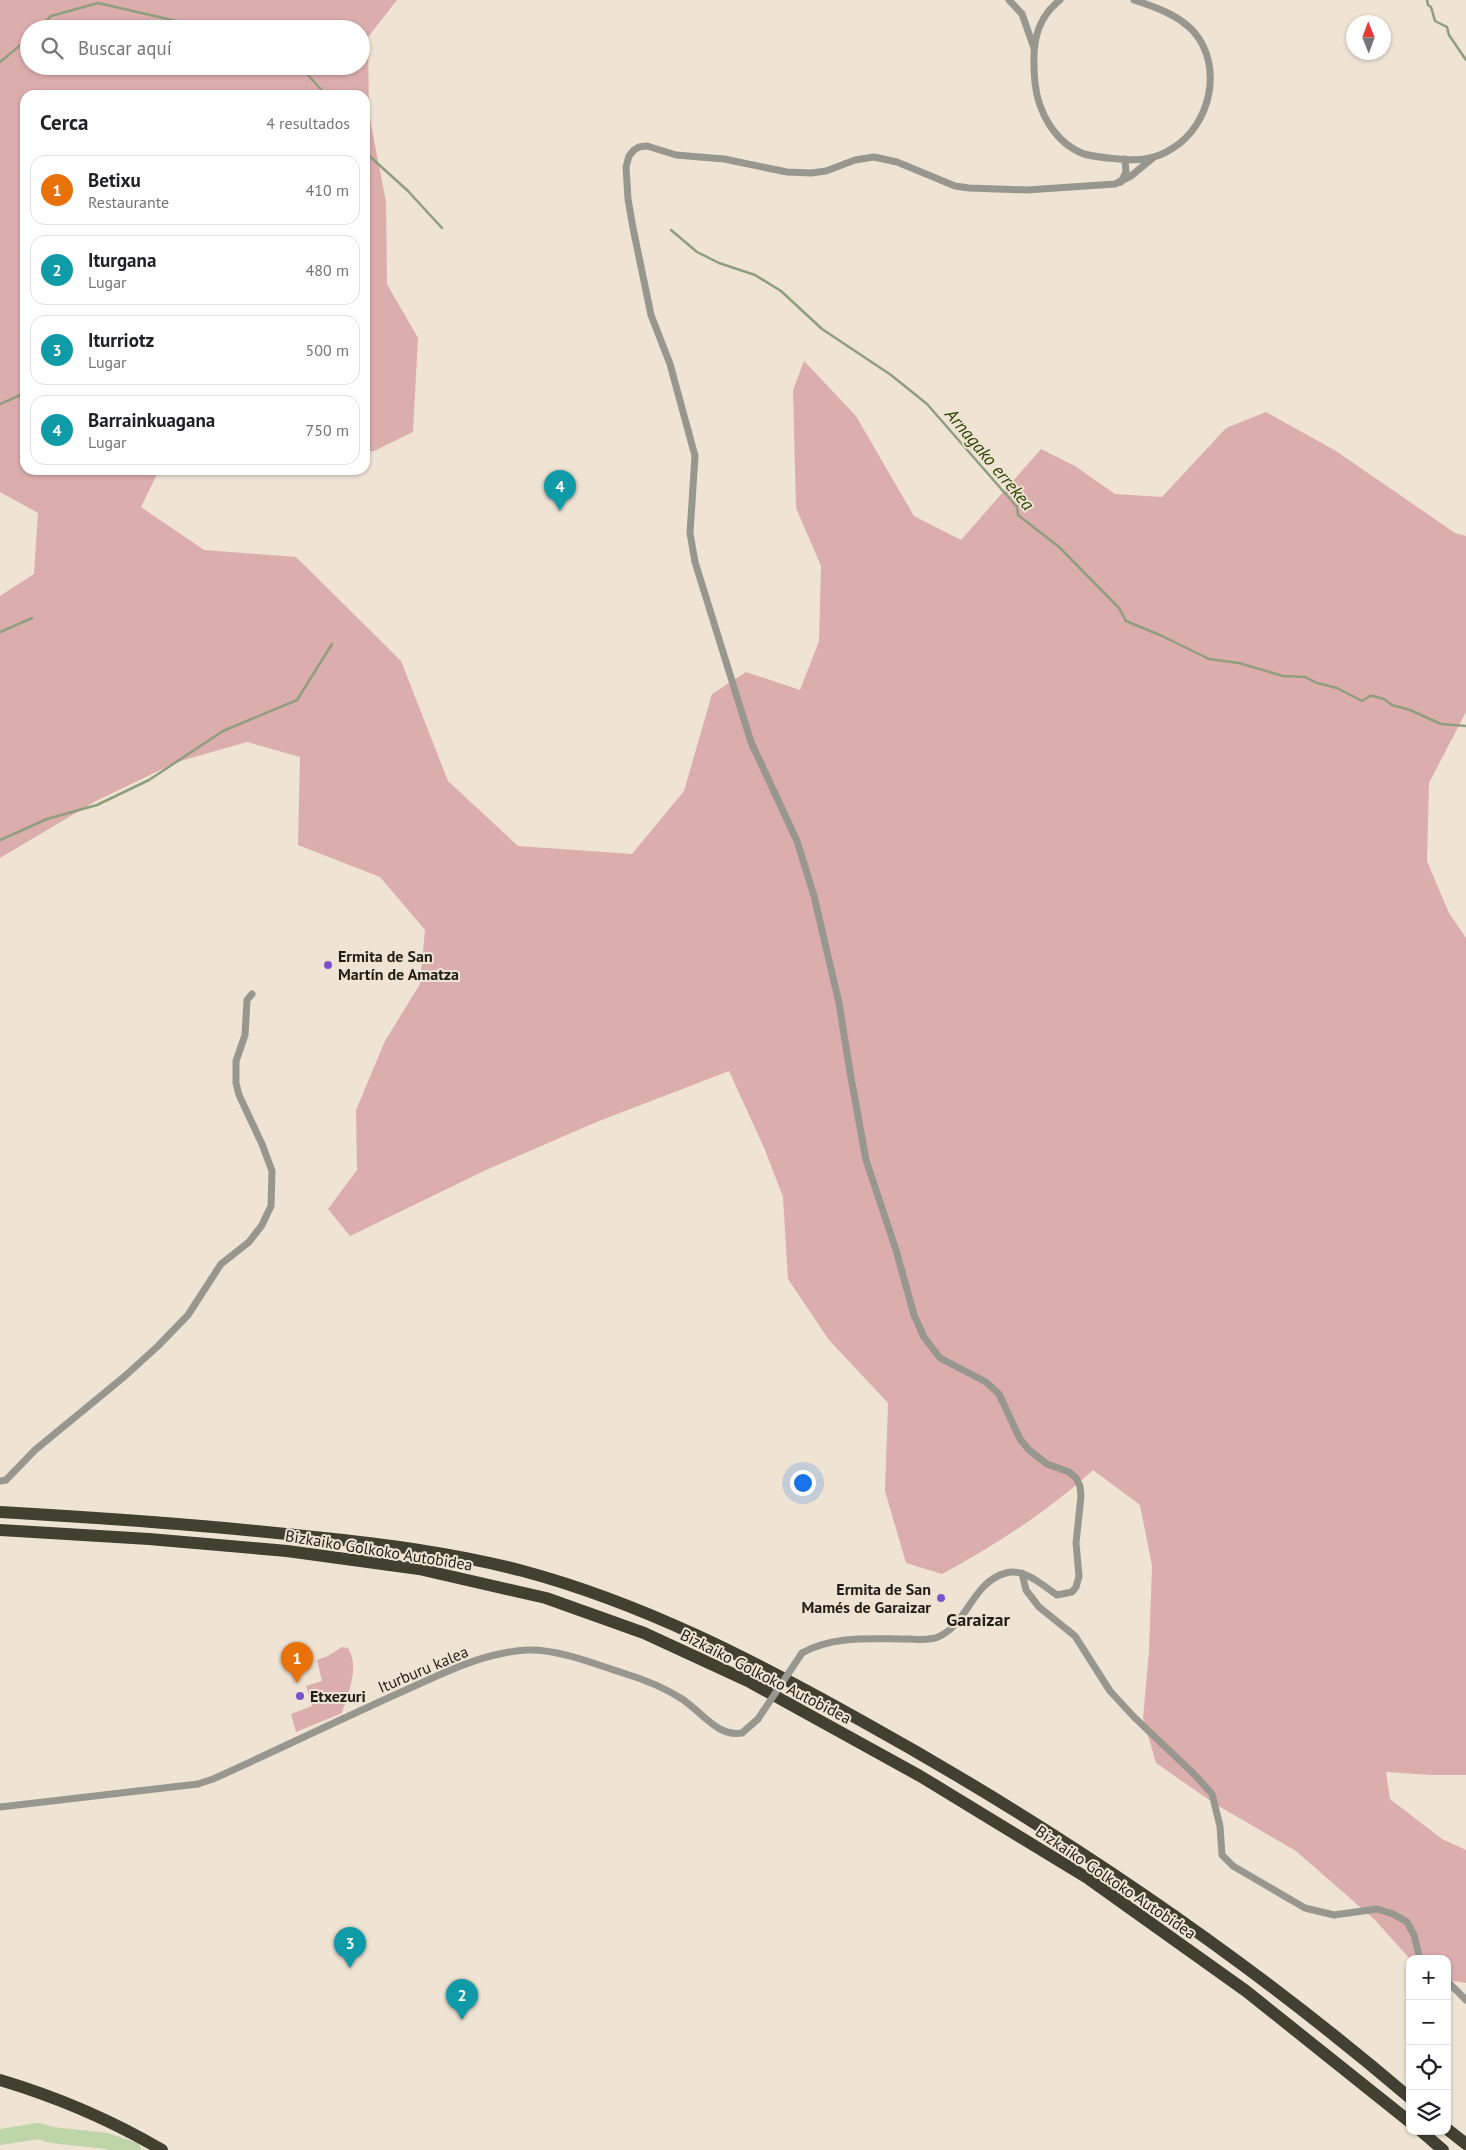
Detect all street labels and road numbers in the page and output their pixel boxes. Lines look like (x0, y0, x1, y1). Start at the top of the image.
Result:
street label: Bizkaiko Golkoko Autobidea (284, 1525, 474, 1575)
street label: Bizkaiko Golkoko Autobidea (677, 1624, 855, 1728)
street label: Iturburu kalea (375, 1641, 471, 1697)
street label: Bizkaiko Golkoko Autobidea (1032, 1821, 1200, 1943)

